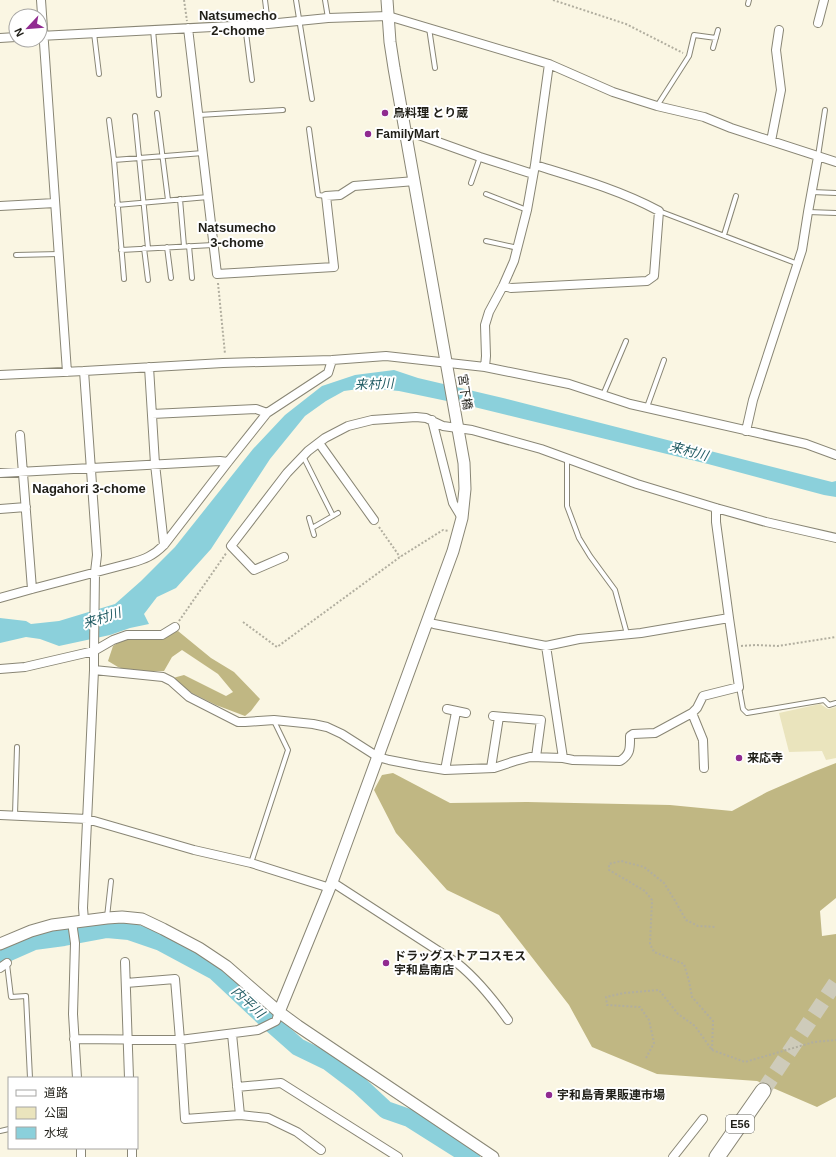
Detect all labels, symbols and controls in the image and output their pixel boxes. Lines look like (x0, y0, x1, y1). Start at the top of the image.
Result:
north arrow (8, 8, 48, 48)
district label: Natsumecho 2-chome (199, 8, 277, 38)
text: N (12, 26, 26, 39)
place label: 鳥料理 とり蔵 (393, 106, 468, 120)
marker: 鳥料理 とり蔵 (380, 108, 390, 118)
place label: FamilyMart (376, 127, 439, 141)
marker: FamilyMart (363, 129, 373, 139)
district label: Natsumecho 3-chome (198, 220, 276, 250)
street label: 宮下橋 (455, 373, 475, 411)
water label: 来村川 (354, 376, 396, 392)
water label: 来村川 (668, 439, 712, 464)
district label: Nagahori 3-chome (32, 481, 146, 496)
water label: 来村川 (81, 604, 125, 631)
place label: 来応寺 (747, 751, 783, 765)
marker: 来応寺 (734, 753, 744, 763)
place label: ドラッグストアコスモス 宇和島南店 (394, 949, 526, 977)
marker: ドラッグストアコスモス 宇和島南店 (381, 958, 391, 968)
water label: 内平川 (229, 983, 269, 1022)
legend (8, 1077, 138, 1149)
text: 道路 (44, 1086, 68, 1100)
place label: 宇和島青果販連市場 (557, 1088, 665, 1102)
marker: 宇和島青果販連市場 (544, 1090, 554, 1100)
text: 公園 (44, 1106, 68, 1120)
road number: E56 (726, 1115, 754, 1133)
text: 水域 (44, 1126, 68, 1140)

